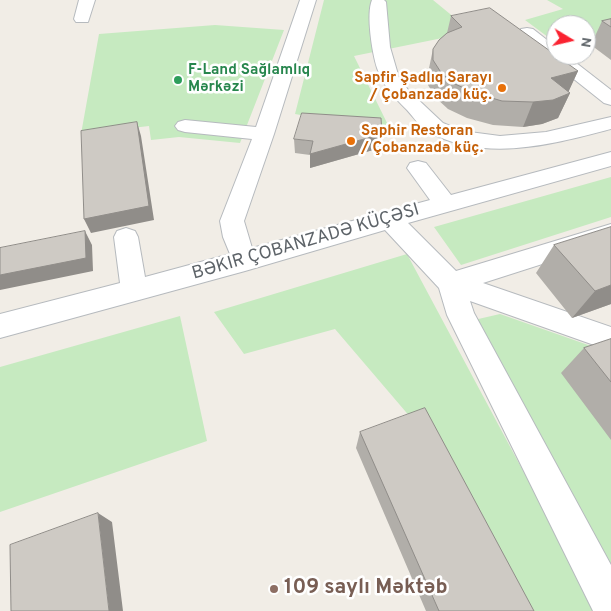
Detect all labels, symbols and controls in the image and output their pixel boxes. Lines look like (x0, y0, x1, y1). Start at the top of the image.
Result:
north arrow (546, 15, 596, 65)
text: N (576, 36, 595, 49)
place label: F-Land Sağlamlıq Mərkəzi (188, 62, 310, 97)
place label: Sapfir Şadlıq Sarayı / Çobanzadə küç. (354, 70, 492, 105)
marker: F-Land Sağlamlıq Mərkəzi (172, 74, 184, 86)
marker: Sapfir Şadlıq Sarayı / Çobanzadə küç. (496, 82, 508, 94)
place label: Saphir Restoran / Çobanzadə küç. (361, 123, 483, 158)
marker: Saphir Restoran / Çobanzadə küç. (345, 135, 357, 147)
street label: BƏKIR ÇOBANZADƏ KÜÇƏSI (190, 200, 422, 286)
place label: 109 saylı Məktəb (284, 576, 448, 602)
marker: 109 saylı Məktəb (268, 583, 280, 595)

